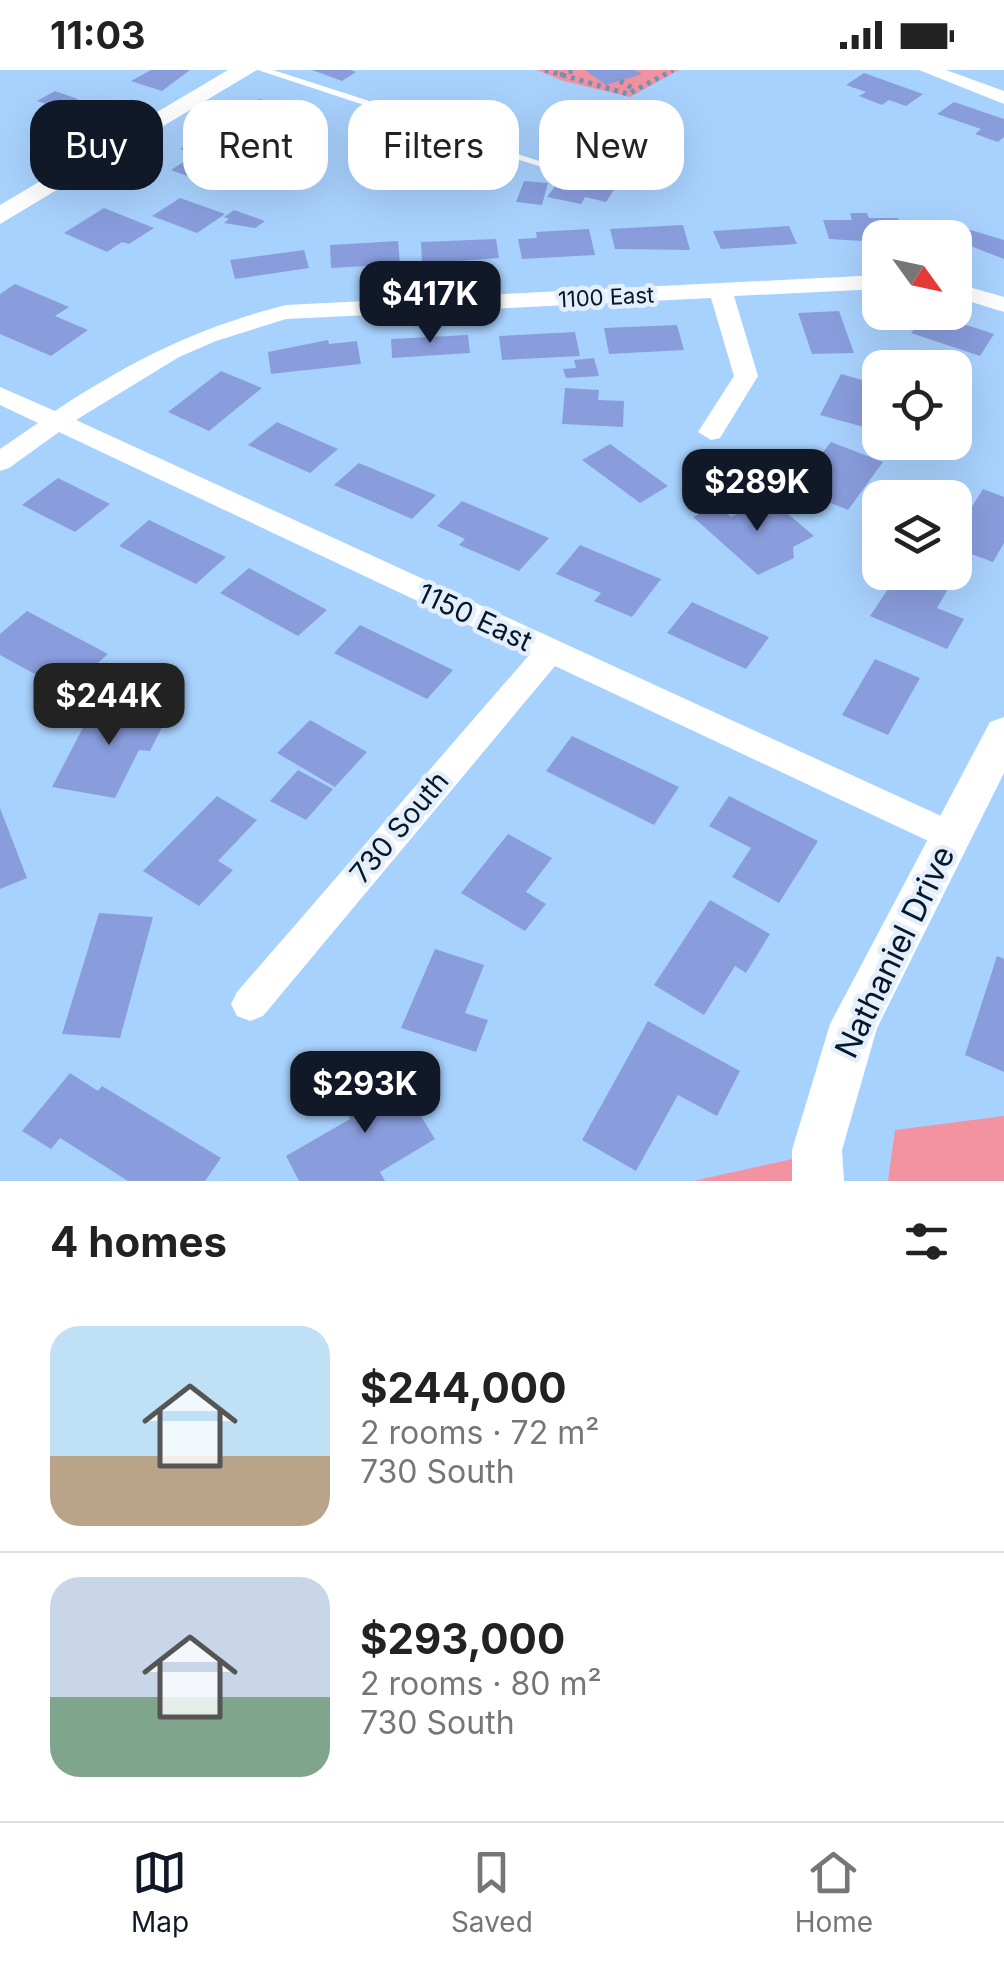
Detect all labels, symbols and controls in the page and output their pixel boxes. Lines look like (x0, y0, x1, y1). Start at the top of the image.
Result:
text: 11:03 (50, 12, 146, 58)
chip: Buy (30, 100, 163, 190)
chip: Rent (183, 100, 328, 190)
chip: Filters (348, 100, 519, 190)
chip: New (539, 100, 684, 190)
north arrow (862, 220, 972, 330)
map controls (862, 220, 972, 590)
pin: $417K (360, 261, 500, 346)
text: $417K (382, 274, 478, 313)
street label: 1100 East (557, 281, 655, 313)
button: locate (862, 350, 972, 460)
pin: $289K (687, 449, 827, 534)
text: $289K (704, 462, 810, 501)
button: layers (862, 480, 972, 590)
street label: 1150 East (413, 576, 537, 658)
pin: $244K (39, 663, 179, 748)
text: $244K (56, 676, 162, 715)
street label: 730 South (343, 764, 455, 890)
street label: Nathaniel Drive (826, 839, 963, 1064)
pin: $293K (295, 1051, 435, 1136)
text: $293K (312, 1064, 418, 1103)
icon: filters (899, 1214, 954, 1269)
text: 4 homes (50, 1216, 227, 1267)
text: $244,000 (360, 1362, 566, 1413)
icon: home (130, 1366, 250, 1486)
text: 2 rooms · 72 m² (360, 1413, 599, 1452)
text: 730 South (360, 1452, 515, 1491)
text: $293,000 (360, 1613, 565, 1664)
icon: home (130, 1617, 250, 1737)
text: 2 rooms · 80 m² (360, 1664, 602, 1703)
text: 730 South (360, 1703, 515, 1742)
tab: Map (131, 1845, 189, 1939)
tab: Saved (451, 1845, 533, 1939)
tab: Home (795, 1845, 873, 1939)

